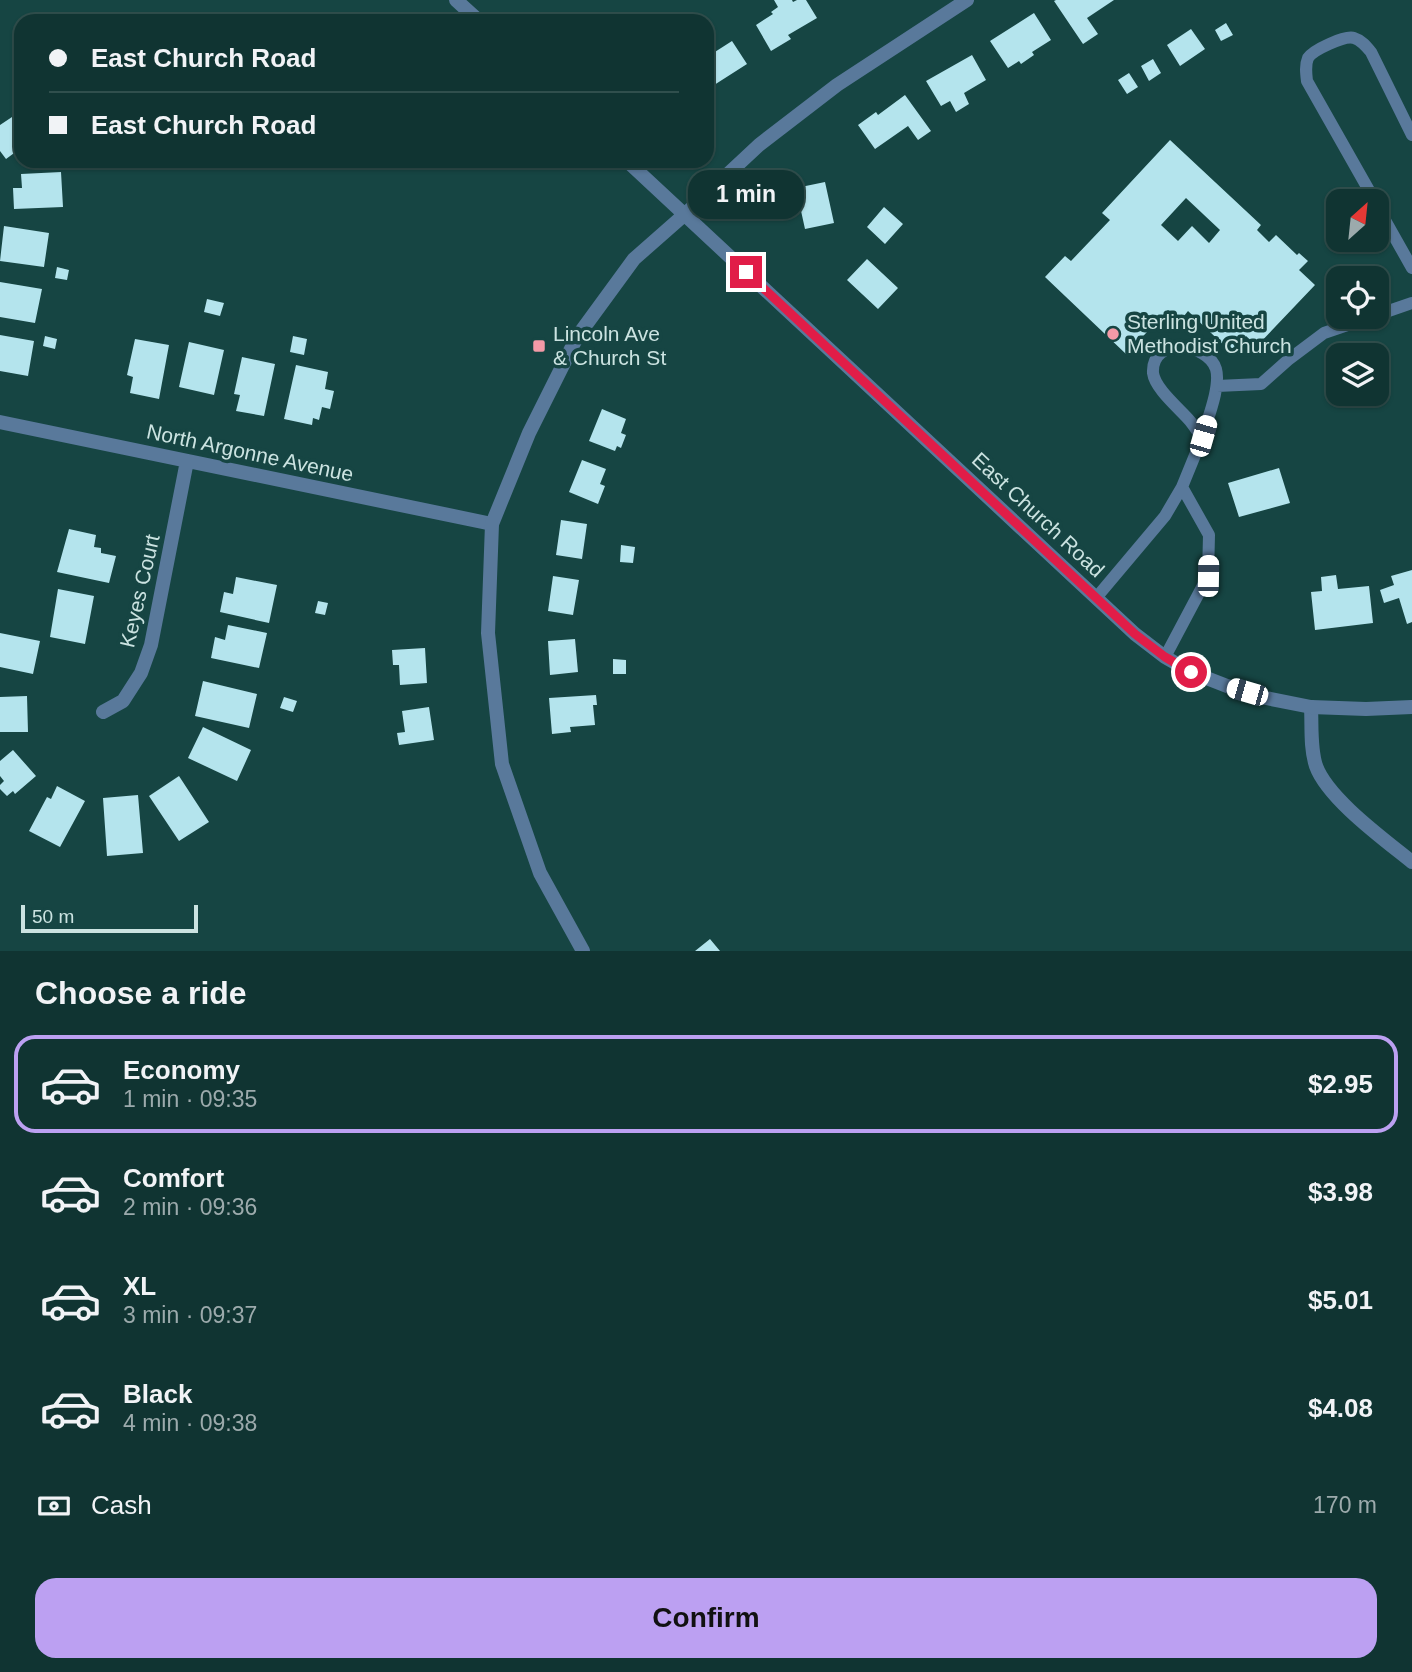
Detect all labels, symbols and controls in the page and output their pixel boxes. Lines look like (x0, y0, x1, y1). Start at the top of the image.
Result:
text: East Church Road (91, 43, 316, 73)
text: East Church Road (91, 110, 316, 140)
callout: 1 min (688, 170, 804, 219)
text: 1 min (716, 181, 776, 207)
north arrow (1326, 189, 1390, 252)
map controls (1326, 189, 1389, 406)
route end (730, 256, 762, 288)
button: locate (1326, 266, 1389, 329)
place label: Sterling United Methodist Church (1127, 310, 1292, 357)
place label: Lincoln Ave & Church St (553, 322, 666, 369)
marker: Sterling United Methodist Church (1105, 326, 1121, 342)
marker: Lincoln Ave & Church St (531, 338, 547, 354)
button: layers (1326, 343, 1389, 406)
car (1188, 413, 1219, 459)
street label: North Argonne Avenue (145, 419, 356, 486)
street label: East Church Road (968, 448, 1109, 582)
street label: Keyes Court (115, 532, 164, 650)
car (1198, 555, 1219, 597)
route start (1175, 656, 1207, 688)
car (1224, 676, 1271, 708)
scale bar (21, 902, 198, 934)
text: 50 m (32, 906, 74, 927)
text: Choose a ride (35, 975, 247, 1011)
icon: car (39, 1053, 102, 1116)
text: Economy (123, 1055, 240, 1085)
text: $2.95 (1308, 1069, 1373, 1099)
text: 1 min · 09:35 (123, 1086, 257, 1112)
icon: car (39, 1161, 102, 1224)
text: Comfort (123, 1163, 224, 1193)
text: $3.98 (1308, 1177, 1373, 1207)
text: 2 min · 09:36 (123, 1194, 257, 1220)
icon: car (39, 1269, 102, 1332)
text: XL (123, 1271, 156, 1301)
text: $5.01 (1308, 1285, 1373, 1315)
text: 3 min · 09:37 (123, 1302, 257, 1328)
icon: car (39, 1377, 102, 1440)
text: Black (123, 1379, 192, 1409)
text: $4.08 (1308, 1393, 1373, 1423)
text: 4 min · 09:38 (123, 1410, 257, 1436)
icon: cash (35, 1487, 73, 1525)
text: Cash (91, 1490, 152, 1520)
text: 170 m (1313, 1492, 1377, 1518)
button: Confirm (35, 1578, 1377, 1658)

